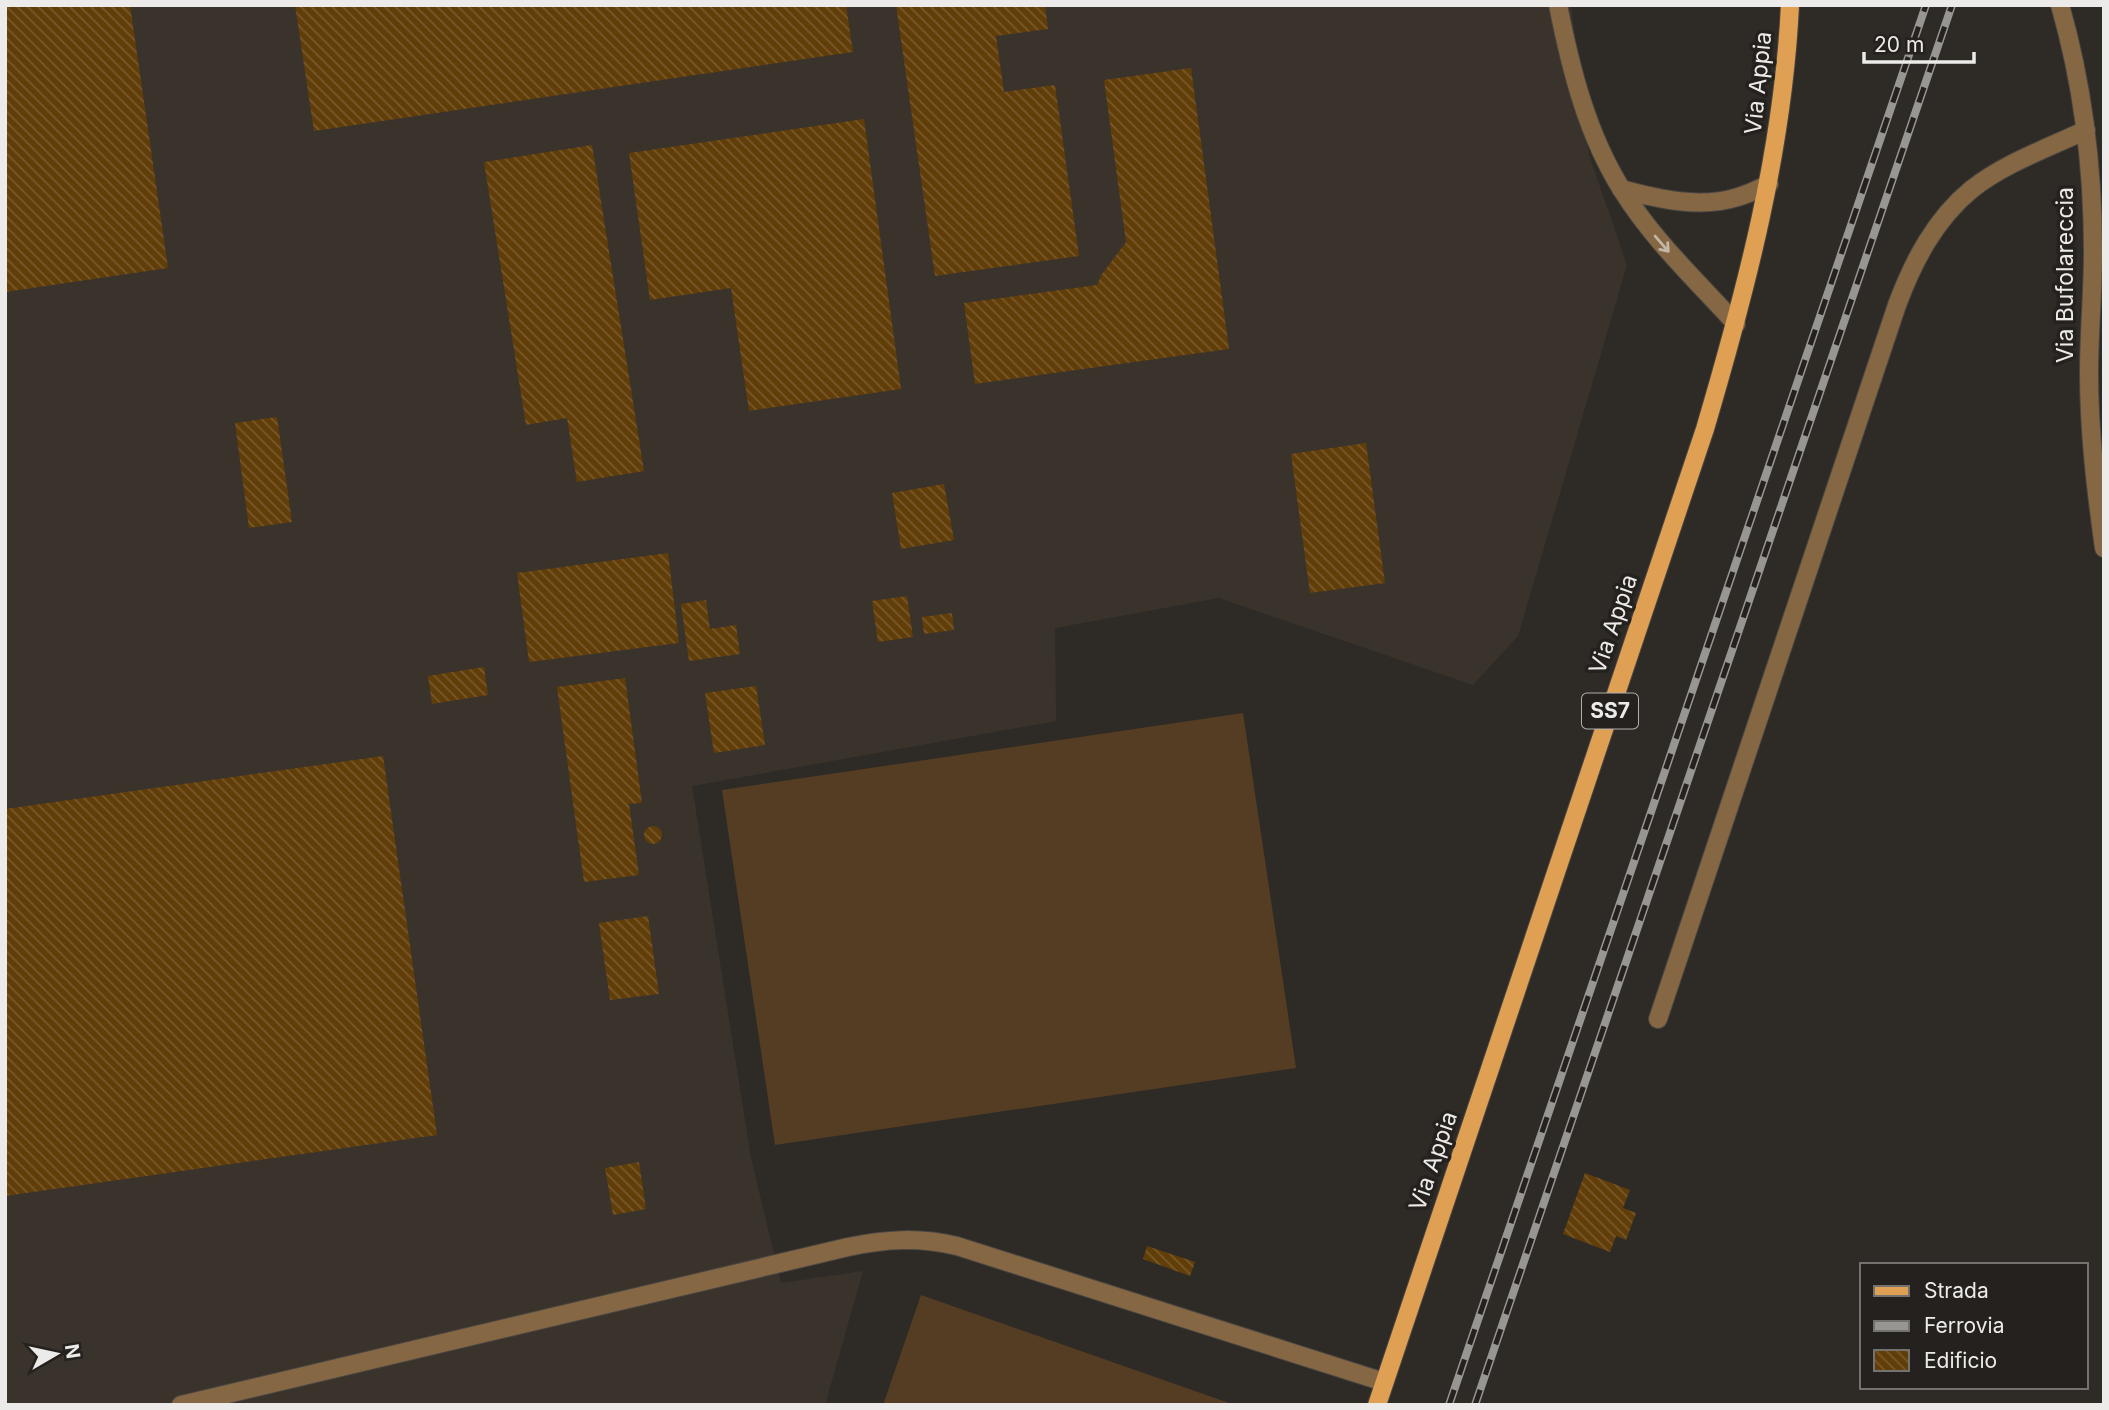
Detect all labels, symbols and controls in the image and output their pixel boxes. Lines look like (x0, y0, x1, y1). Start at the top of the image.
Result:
scale bar (1864, 21, 1974, 65)
street label: Via Appia (1739, 30, 1777, 136)
text: 20 m (1874, 32, 1924, 57)
street label: Via Bufolareccia (2051, 187, 2079, 363)
one-way arrow (1654, 234, 1670, 252)
street label: Via Appia (1583, 571, 1643, 677)
road number: SS7 (1582, 694, 1638, 728)
street label: Via Appia (1403, 1108, 1463, 1214)
legend (1860, 1263, 2088, 1389)
text: Strada (1924, 1278, 1989, 1303)
text: Ferrovia (1924, 1313, 2004, 1338)
north arrow (21, 1319, 91, 1389)
text: N (60, 1342, 85, 1360)
text: Edificio (1924, 1348, 1997, 1373)

